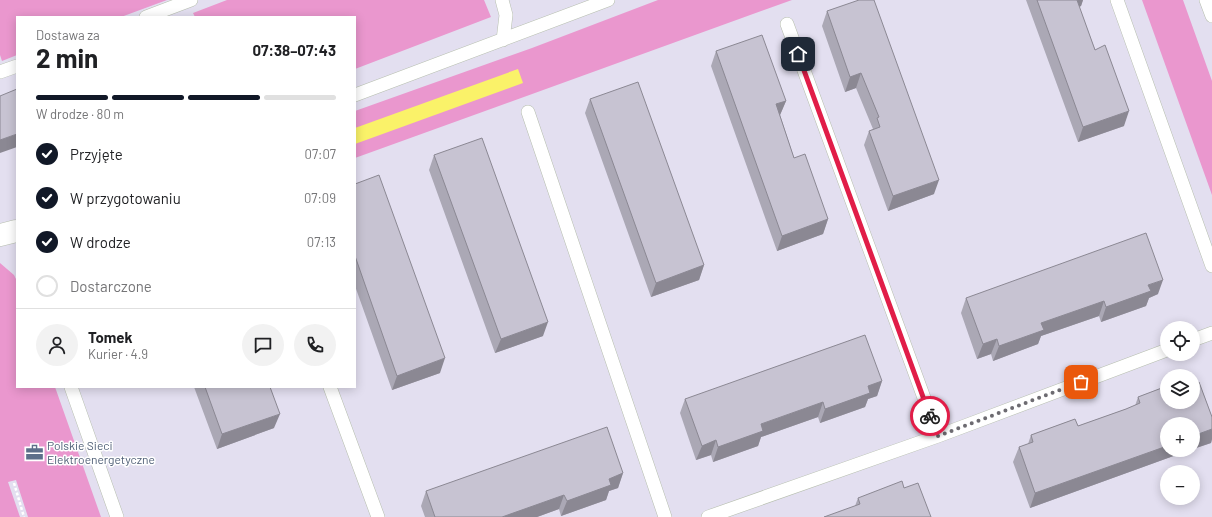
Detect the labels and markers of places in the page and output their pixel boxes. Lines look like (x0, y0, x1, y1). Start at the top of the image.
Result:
pin (781, 37, 815, 71)
pin (1064, 365, 1098, 399)
place label: Polskie Sieci Elektroenergetyczne (47, 438, 155, 466)
office icon: Polskie Sieci Elektroenergetyczne (24, 442, 44, 462)

